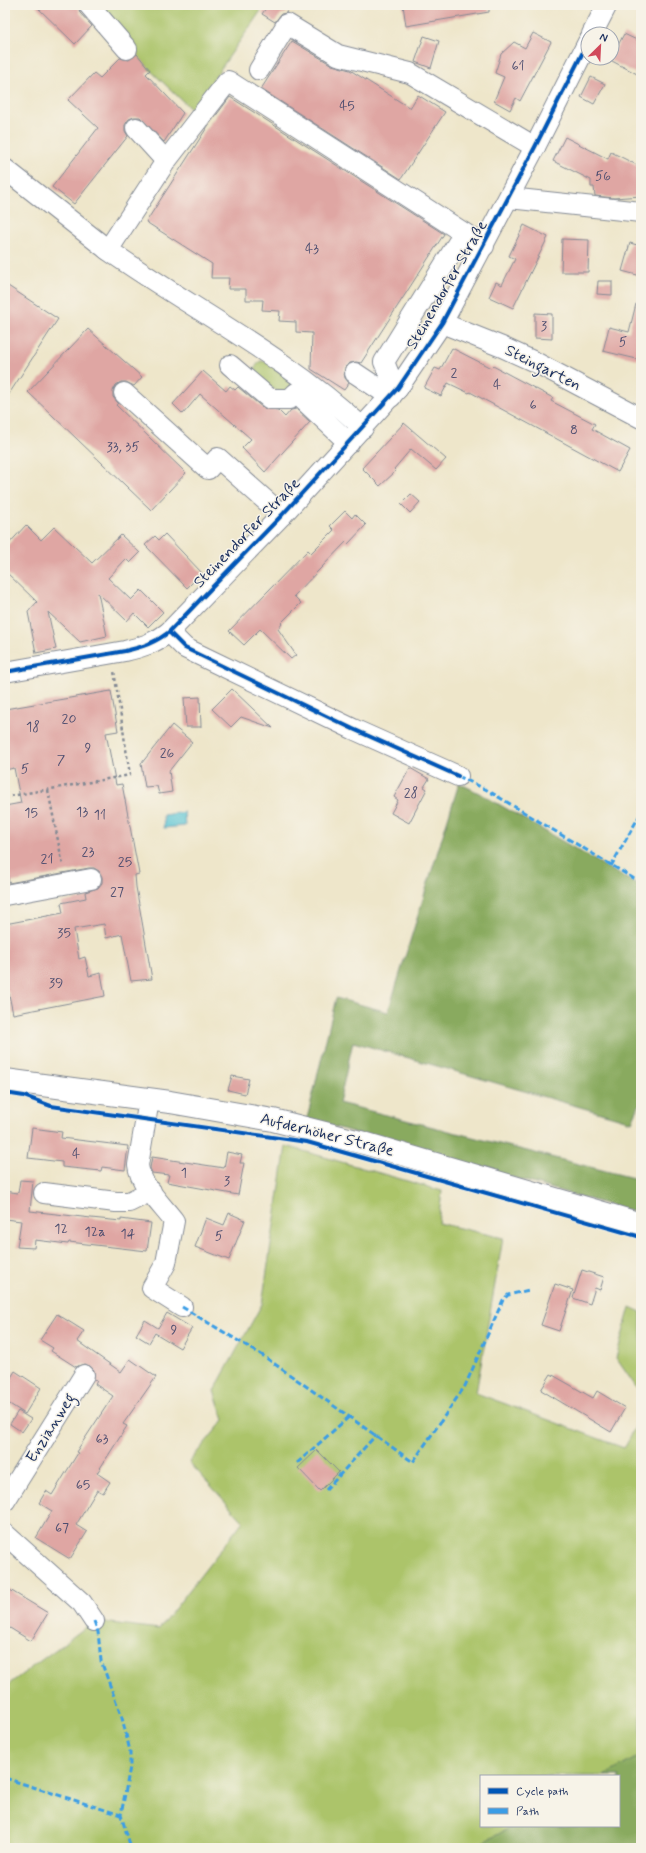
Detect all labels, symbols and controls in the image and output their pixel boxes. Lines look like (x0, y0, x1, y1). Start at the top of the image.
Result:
north arrow (580, 26, 620, 66)
text: N (597, 30, 610, 46)
house number: 61 (511, 57, 525, 75)
house number: 45 (339, 97, 355, 115)
house number: 56 (595, 167, 611, 185)
street label: Steinendorfer Straße (401, 217, 493, 353)
house number: 43 (305, 240, 319, 258)
house number: 3 (541, 317, 547, 335)
house number: 5 (619, 333, 627, 351)
street label: Steingarten (501, 340, 585, 397)
house number: 2 (451, 364, 458, 382)
house number: 4 (493, 376, 501, 394)
house number: 6 (529, 396, 537, 414)
house number: 8 (570, 421, 578, 439)
house number: 33, 35 (106, 438, 140, 456)
street label: Steinendorfer Straße (189, 473, 305, 593)
house number: 20 (62, 710, 76, 728)
house number: 18 (26, 718, 40, 736)
house number: 9 (85, 739, 92, 757)
house number: 26 (160, 744, 175, 762)
house number: 7 (57, 751, 66, 769)
house number: 5 (21, 760, 29, 778)
house number: 28 (404, 784, 418, 802)
house number: 13 (76, 803, 88, 821)
house number: 15 (24, 804, 38, 822)
house number: 11 (94, 806, 106, 824)
house number: 23 (82, 843, 94, 861)
house number: 21 (41, 850, 53, 868)
house number: 25 (118, 853, 132, 871)
house number: 27 (110, 883, 124, 901)
house number: 35 (57, 924, 71, 942)
house number: 39 (49, 974, 63, 992)
street label: Aufderhöher Straße (258, 1108, 396, 1162)
house number: 4 (72, 1145, 80, 1163)
house number: 1 (181, 1164, 187, 1182)
house number: 3 (224, 1172, 230, 1190)
house number: 12 (54, 1220, 68, 1238)
house number: 12a (85, 1223, 105, 1241)
house number: 14 (121, 1225, 136, 1243)
house number: 5 (215, 1227, 223, 1245)
house number: 9 (171, 1321, 178, 1339)
street label: Enzianweg (21, 1389, 81, 1467)
house number: 63 (95, 1430, 109, 1448)
house number: 65 (76, 1476, 90, 1494)
house number: 67 (55, 1519, 69, 1537)
legend (480, 1775, 620, 1827)
text: Cycle path (516, 1784, 568, 1800)
text: Path (516, 1804, 539, 1820)

